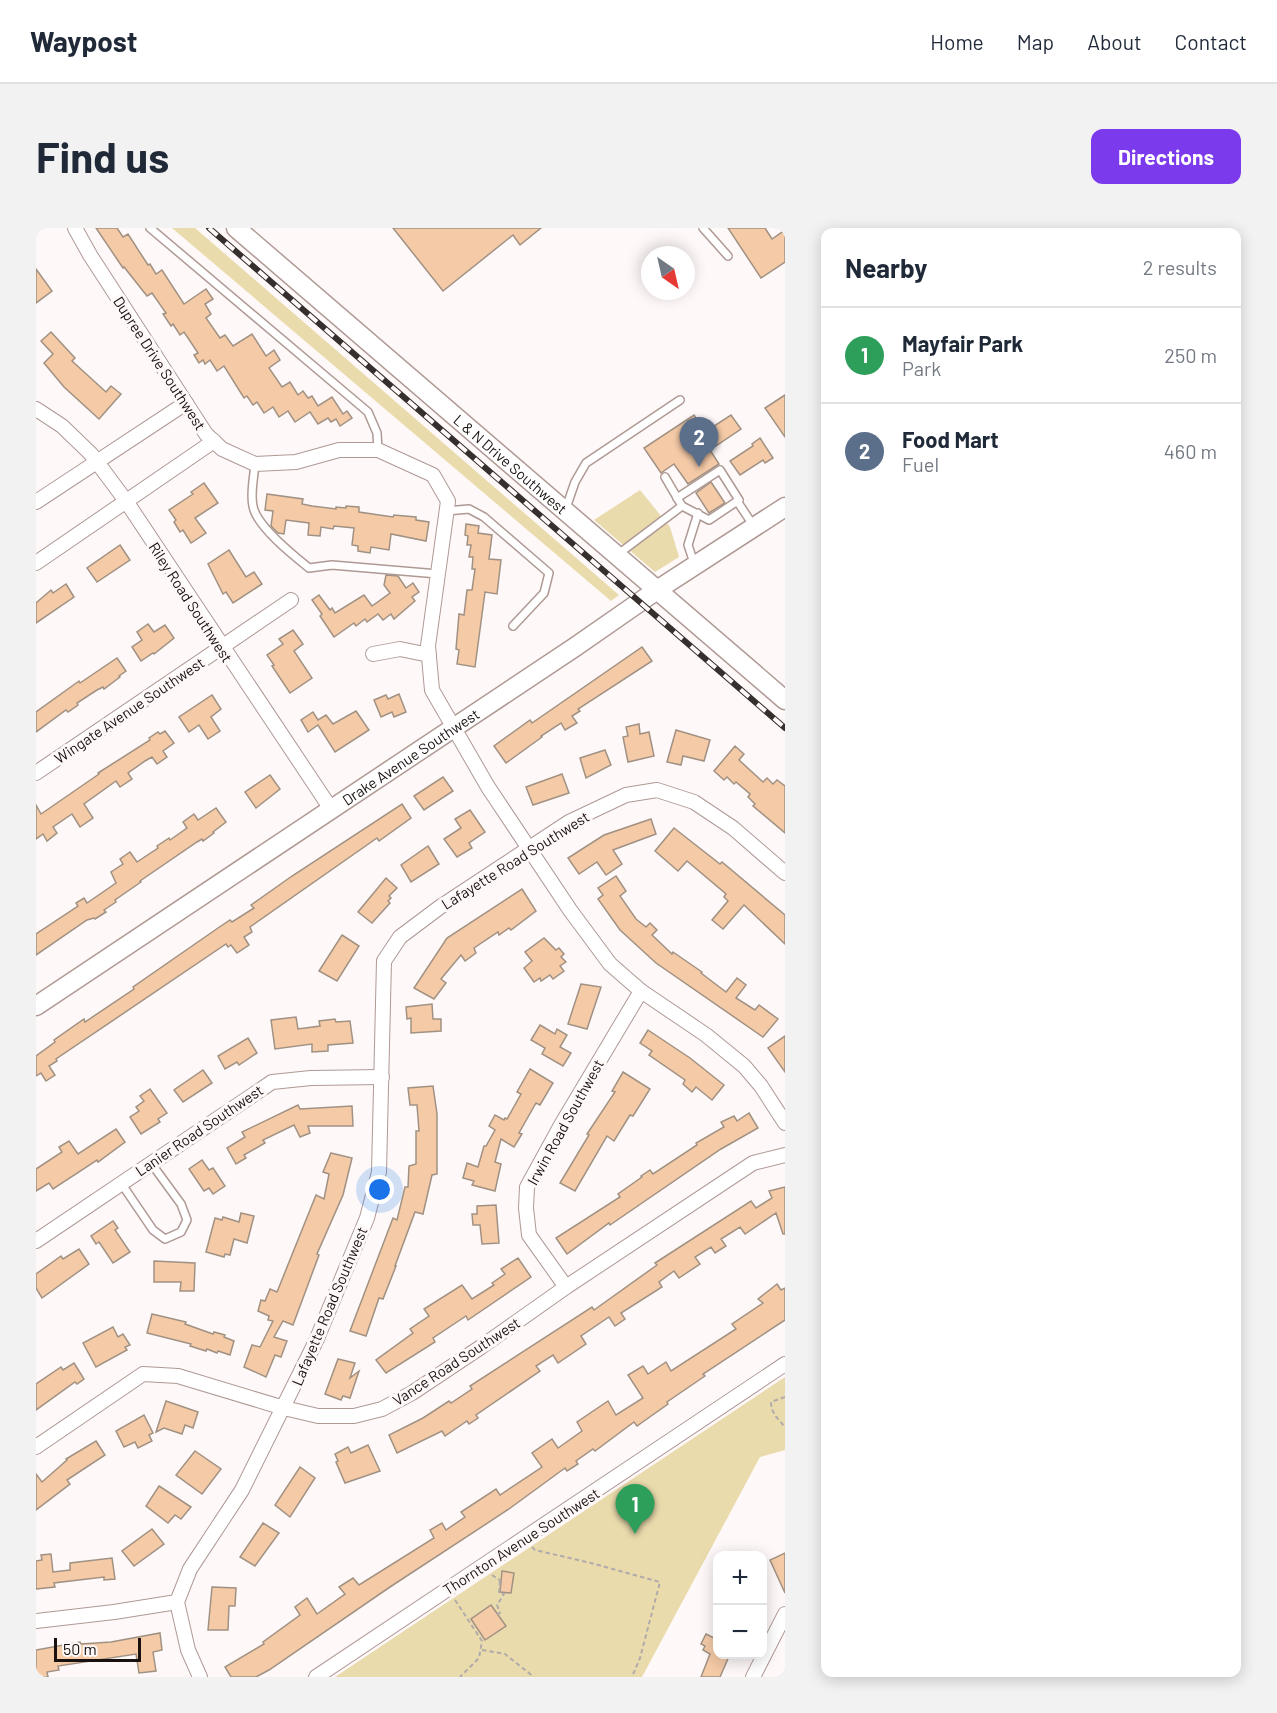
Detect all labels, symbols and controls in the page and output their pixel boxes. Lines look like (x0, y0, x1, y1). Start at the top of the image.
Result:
text: Waypost (30, 24, 137, 58)
text: Home (930, 29, 984, 54)
text: Map (1017, 29, 1054, 54)
text: About (1087, 29, 1142, 54)
text: Contact (1175, 29, 1247, 54)
button: Directions (1091, 129, 1241, 184)
text: Find us (36, 131, 169, 181)
north arrow (641, 246, 695, 300)
text: Nearby (845, 252, 927, 283)
text: 2 results (1143, 255, 1217, 279)
street label: Dupree Drive Southwest (110, 293, 210, 433)
text: Mayfair Park (902, 330, 1023, 356)
text: 1 (861, 343, 868, 367)
text: 250 m (1164, 343, 1217, 367)
text: Park (902, 356, 941, 380)
street label: L & N Drive Southwest (450, 410, 571, 518)
pin: 2 (680, 418, 718, 467)
text: Food Mart (902, 426, 999, 452)
text: 2 (859, 439, 870, 463)
text: 460 m (1164, 439, 1217, 463)
text: Fuel (902, 452, 939, 476)
street label: Riley Road Southwest (145, 538, 237, 666)
street label: Wingate Avenue Southwest (51, 653, 207, 767)
street label: Drake Avenue Southwest (339, 704, 482, 809)
street label: Lafayette Road Southwest (438, 807, 592, 913)
street label: Irwin Road Southwest (523, 1056, 607, 1188)
street label: Lanier Road Southwest (132, 1081, 266, 1179)
your location (365, 1175, 394, 1204)
street label: Lafayette Road Southwest (287, 1224, 371, 1388)
street label: Vance Road Southwest (389, 1313, 523, 1409)
street label: Thornton Avenue Southwest (439, 1484, 603, 1598)
pin: 1 (616, 1484, 654, 1534)
map controls (713, 1551, 767, 1659)
button: + (713, 1551, 767, 1605)
button: − (713, 1605, 767, 1659)
scale bar (54, 1635, 141, 1662)
text: 50 m (63, 1639, 97, 1658)

